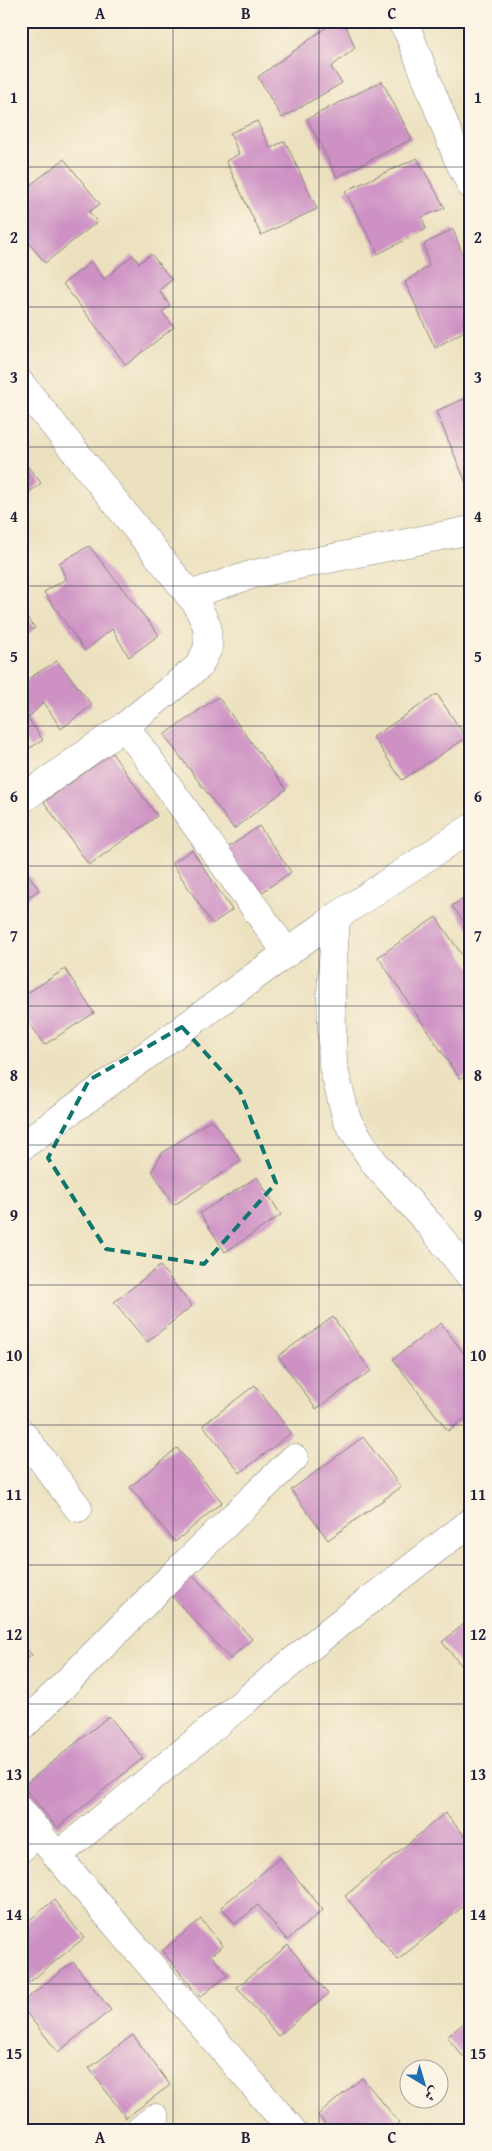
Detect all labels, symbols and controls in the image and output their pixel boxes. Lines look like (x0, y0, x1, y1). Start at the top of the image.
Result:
text: A (95, 1, 106, 25)
text: B (241, 1, 251, 25)
text: C (387, 1, 397, 25)
text: 1 (10, 85, 18, 109)
text: 1 (474, 85, 482, 109)
text: 2 (10, 225, 18, 249)
text: 2 (474, 225, 482, 249)
text: 3 (10, 365, 18, 389)
text: 3 (474, 365, 482, 389)
text: 4 (10, 504, 18, 528)
text: 4 (474, 504, 482, 528)
text: 5 (10, 644, 18, 668)
text: 5 (474, 644, 482, 668)
text: 6 (10, 784, 18, 808)
text: 6 (474, 784, 482, 808)
text: 7 (10, 923, 18, 947)
text: 7 (474, 923, 482, 947)
text: 8 (10, 1063, 18, 1087)
text: 8 (474, 1063, 482, 1087)
text: 9 (10, 1203, 18, 1227)
text: 9 (474, 1203, 482, 1227)
text: 10 (6, 1343, 22, 1367)
text: 10 (470, 1343, 486, 1367)
text: 11 (6, 1482, 22, 1506)
text: 11 (470, 1482, 486, 1506)
text: 12 (6, 1622, 22, 1646)
text: 12 (470, 1622, 486, 1646)
text: 13 (6, 1762, 22, 1786)
text: 13 (470, 1762, 486, 1786)
text: 14 (6, 1902, 22, 1926)
text: 14 (470, 1902, 486, 1926)
text: 15 (6, 2041, 22, 2065)
text: 15 (470, 2041, 486, 2065)
north arrow (400, 2058, 450, 2108)
text: ش (420, 2082, 444, 2106)
text: A (95, 2125, 106, 2149)
text: B (241, 2125, 251, 2149)
text: C (387, 2125, 397, 2149)

